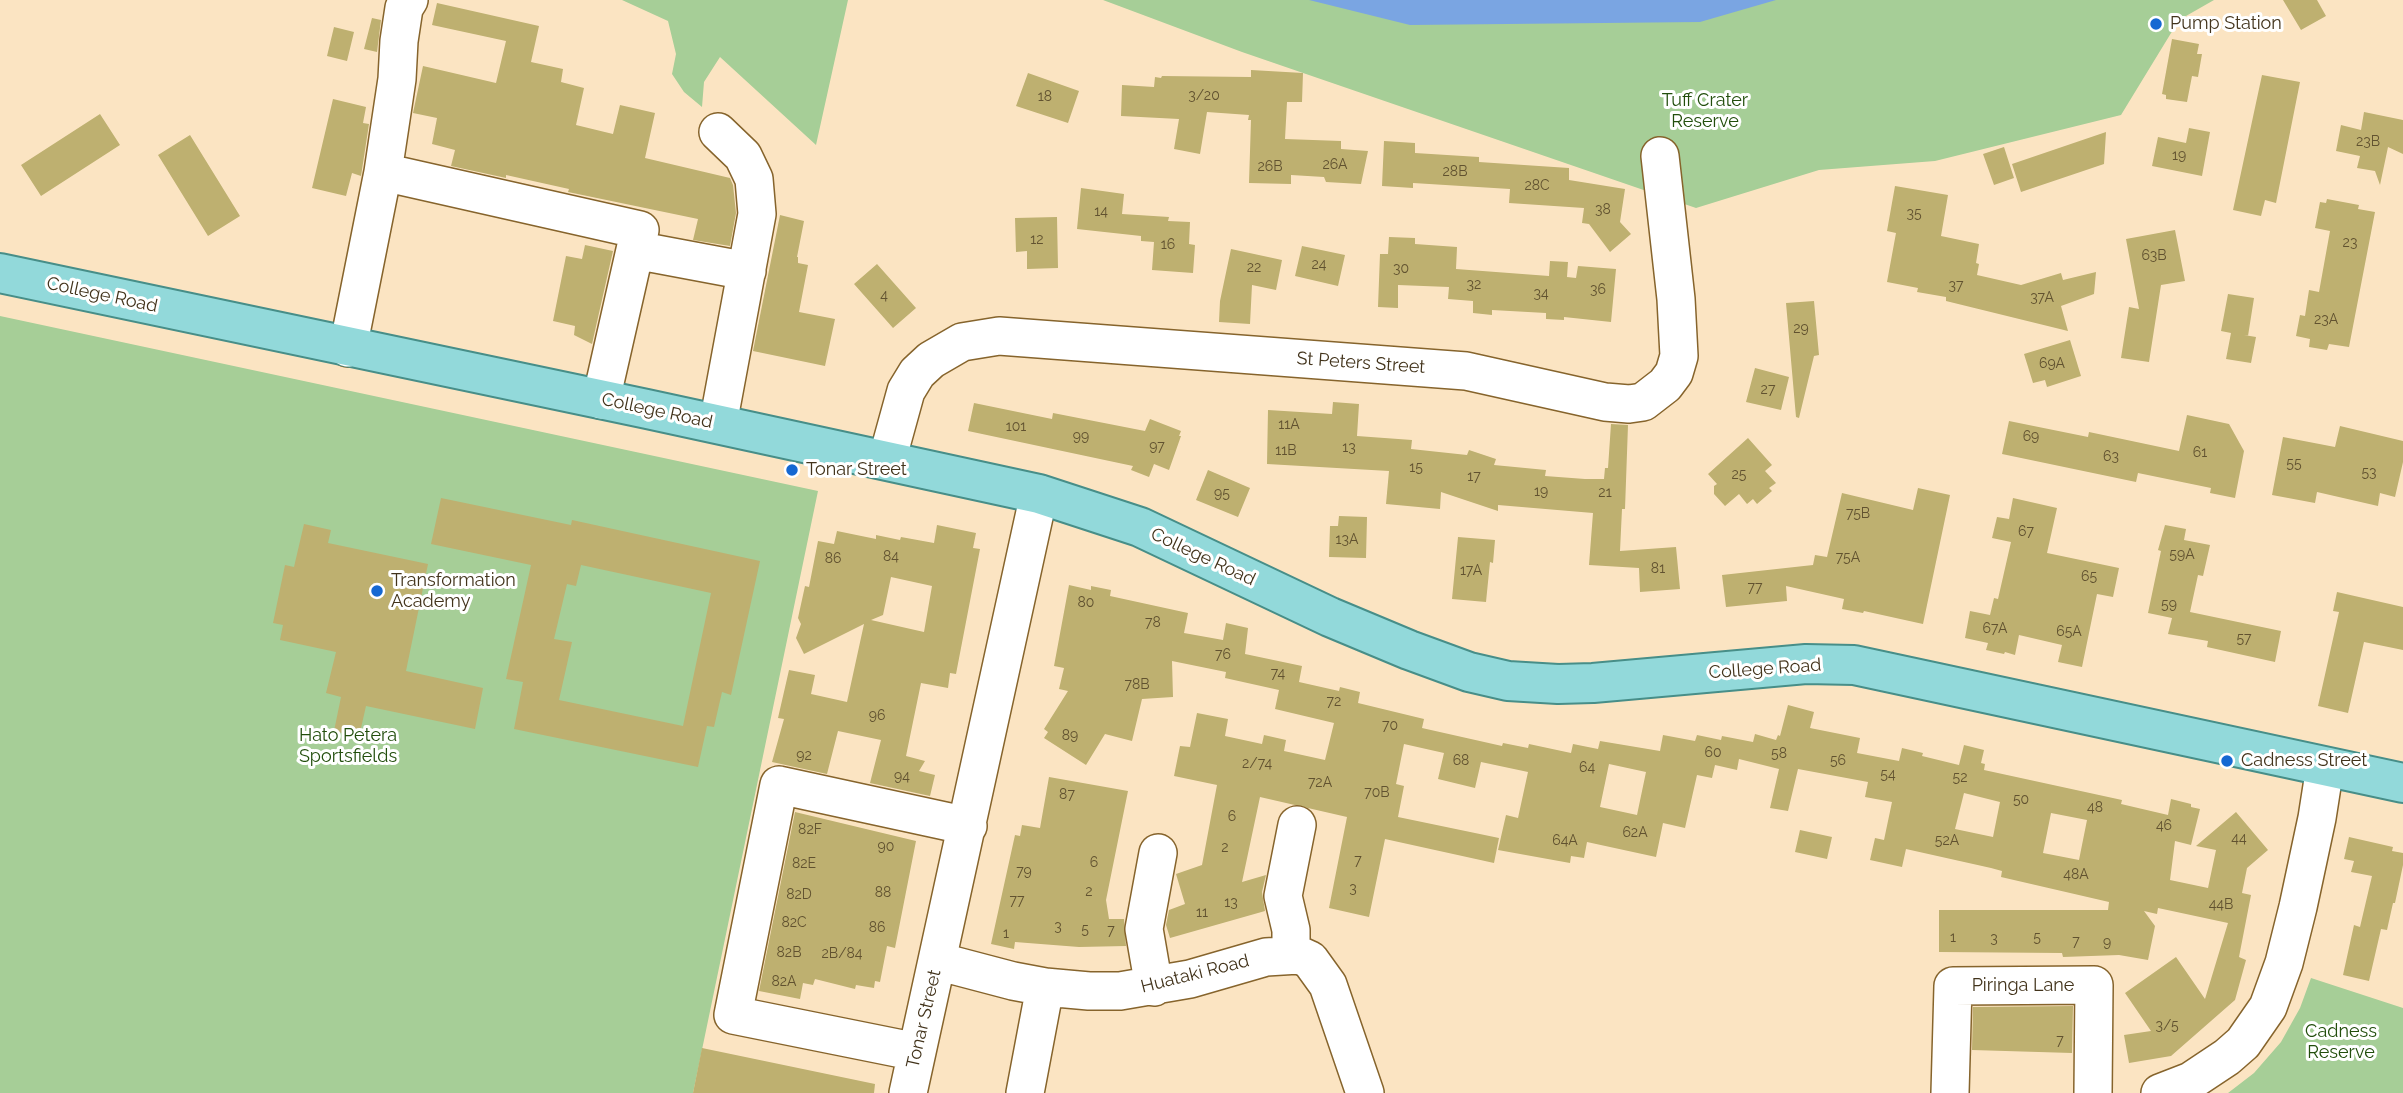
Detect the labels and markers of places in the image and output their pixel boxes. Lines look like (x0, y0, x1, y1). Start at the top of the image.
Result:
place label: Pump Station (2170, 13, 2282, 35)
marker: Pump Station (2148, 16, 2164, 32)
place label: Tonar Street (806, 459, 907, 481)
marker: Tonar Street (784, 462, 800, 478)
place label: Transformation Academy (391, 570, 516, 612)
marker: Transformation Academy (369, 583, 385, 599)
place label: Cadness Street (2241, 750, 2367, 772)
marker: Cadness Street (2219, 753, 2235, 769)

